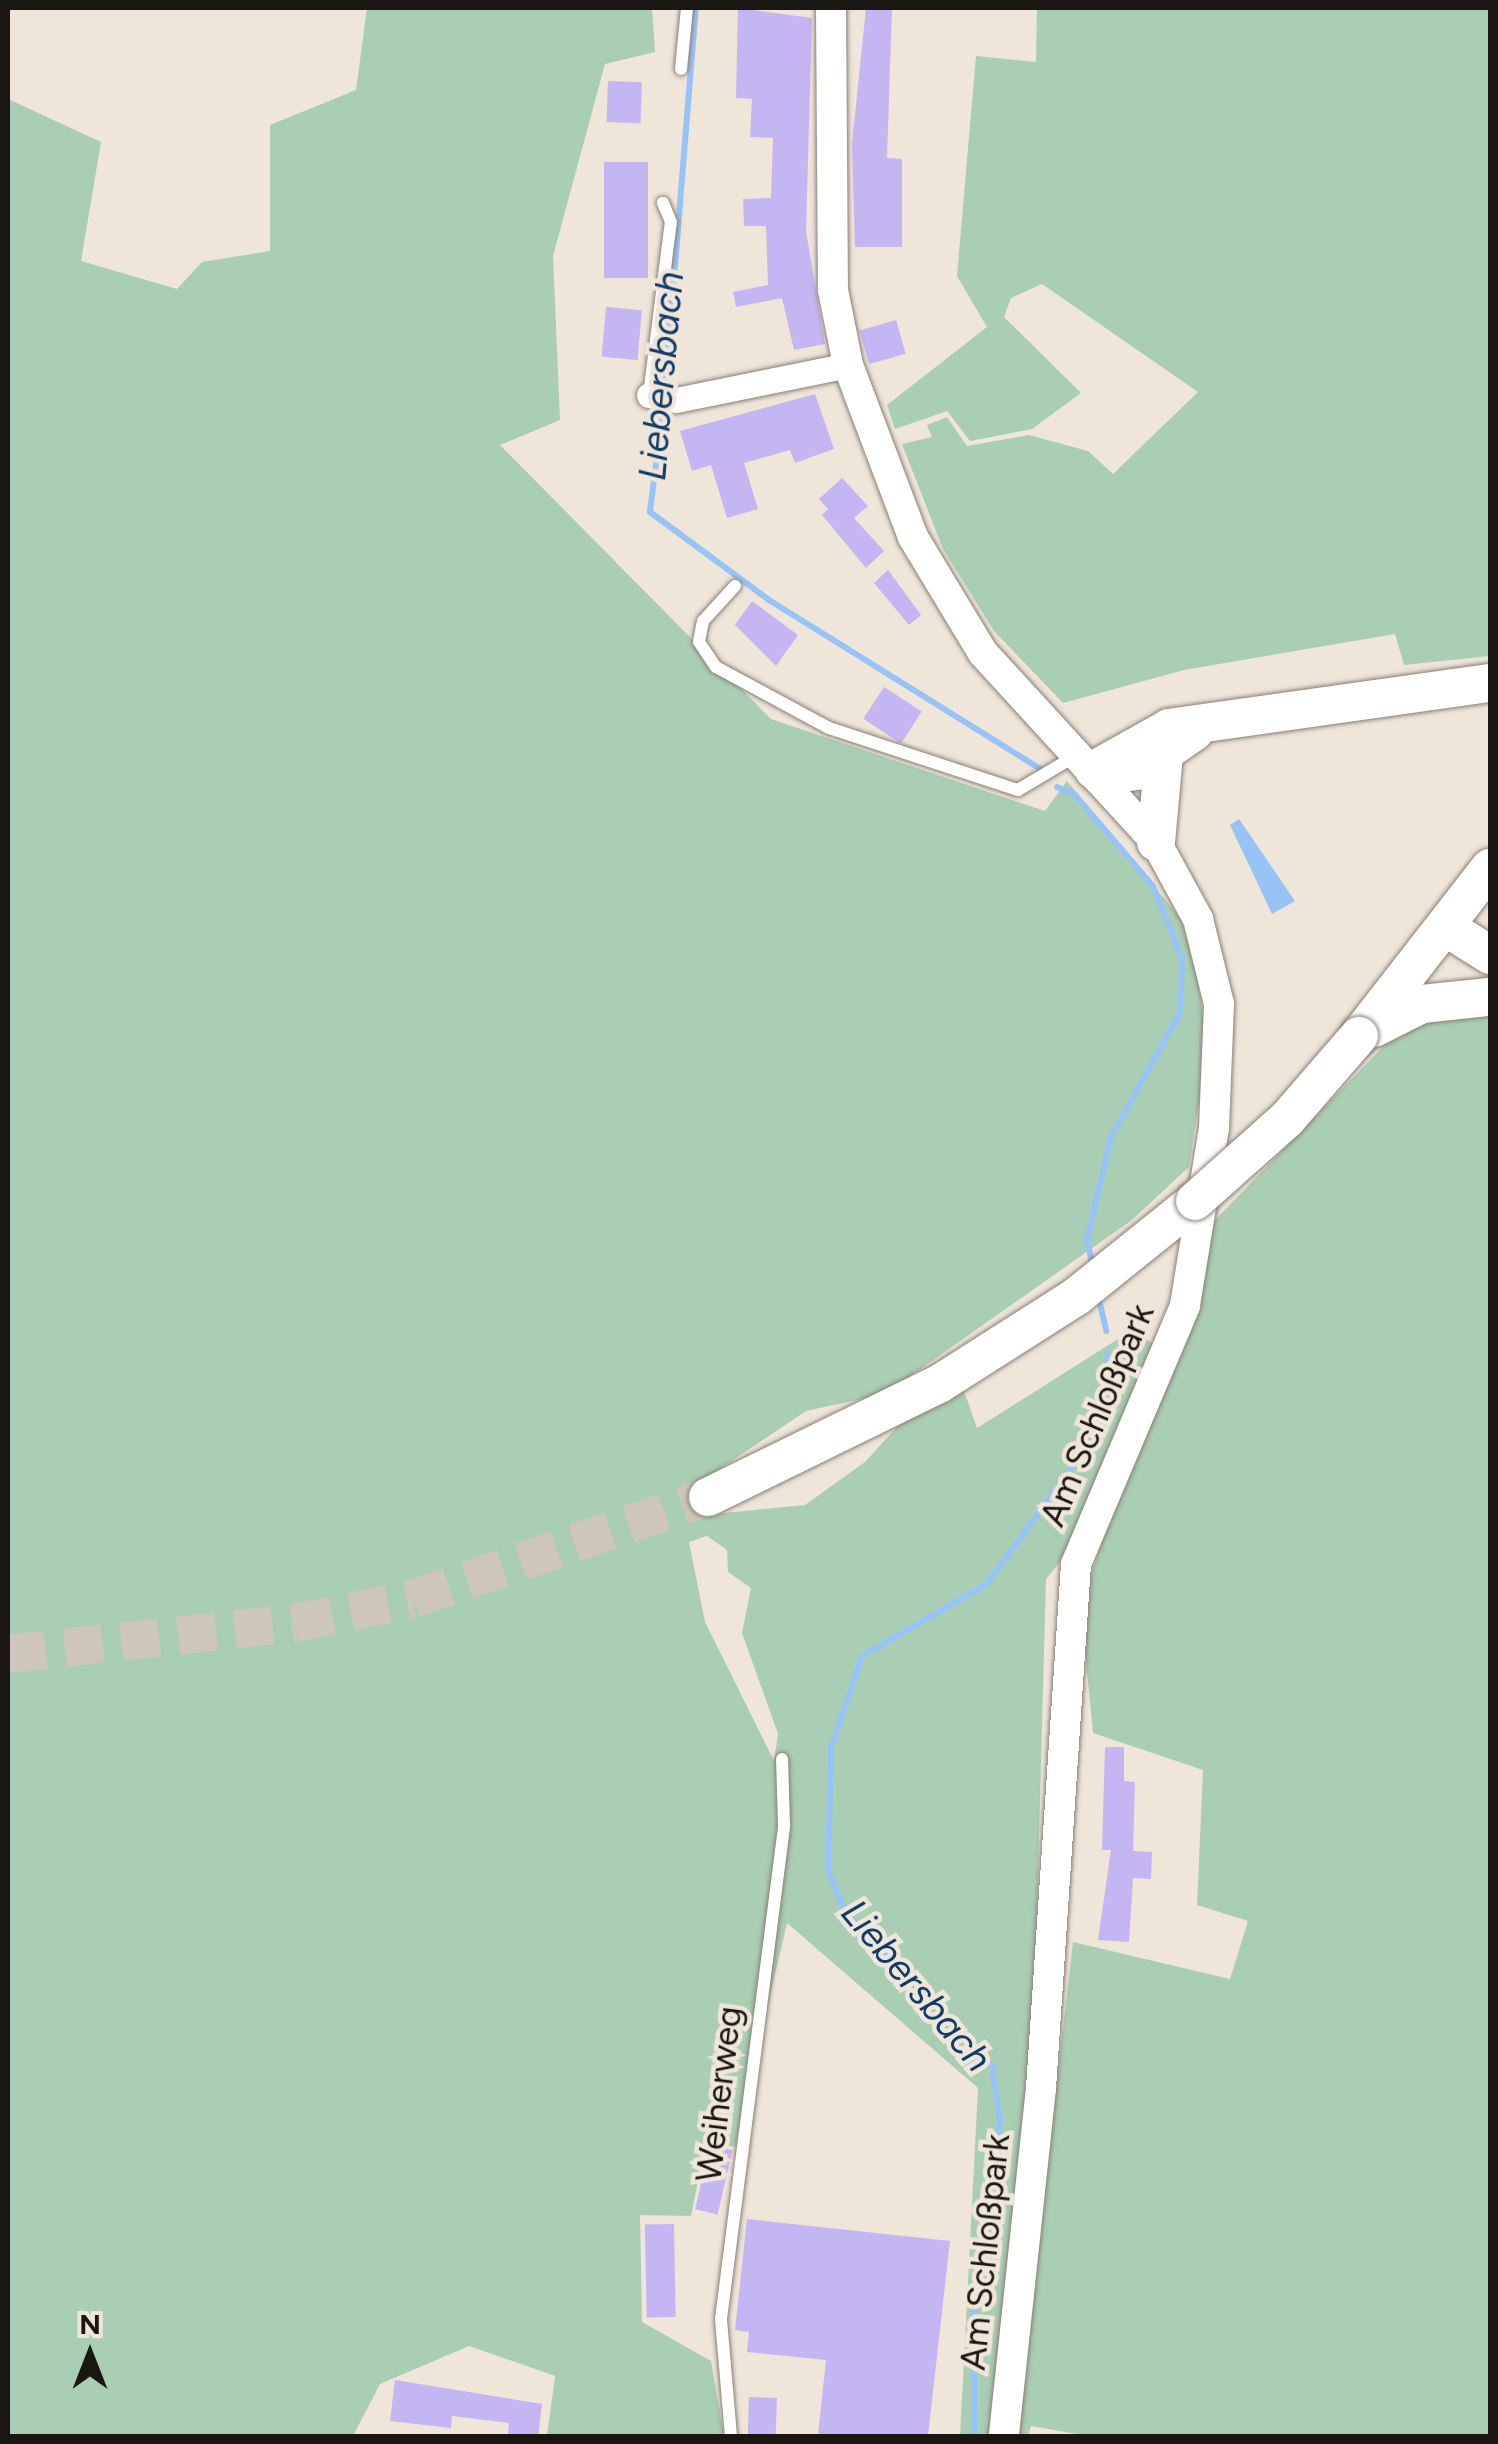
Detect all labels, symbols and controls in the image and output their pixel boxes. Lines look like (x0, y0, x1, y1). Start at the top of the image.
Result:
water label: Liebersbach (630, 270, 694, 482)
street label: Am Schloßpark (1031, 1298, 1163, 1532)
water label: Liebersbach (831, 1891, 1001, 2081)
street label: Weiherweg (687, 2004, 751, 2184)
street label: Am Schloßpark (952, 2132, 1018, 2372)
north arrow (40, 2304, 140, 2404)
text: N (79, 2307, 101, 2341)

